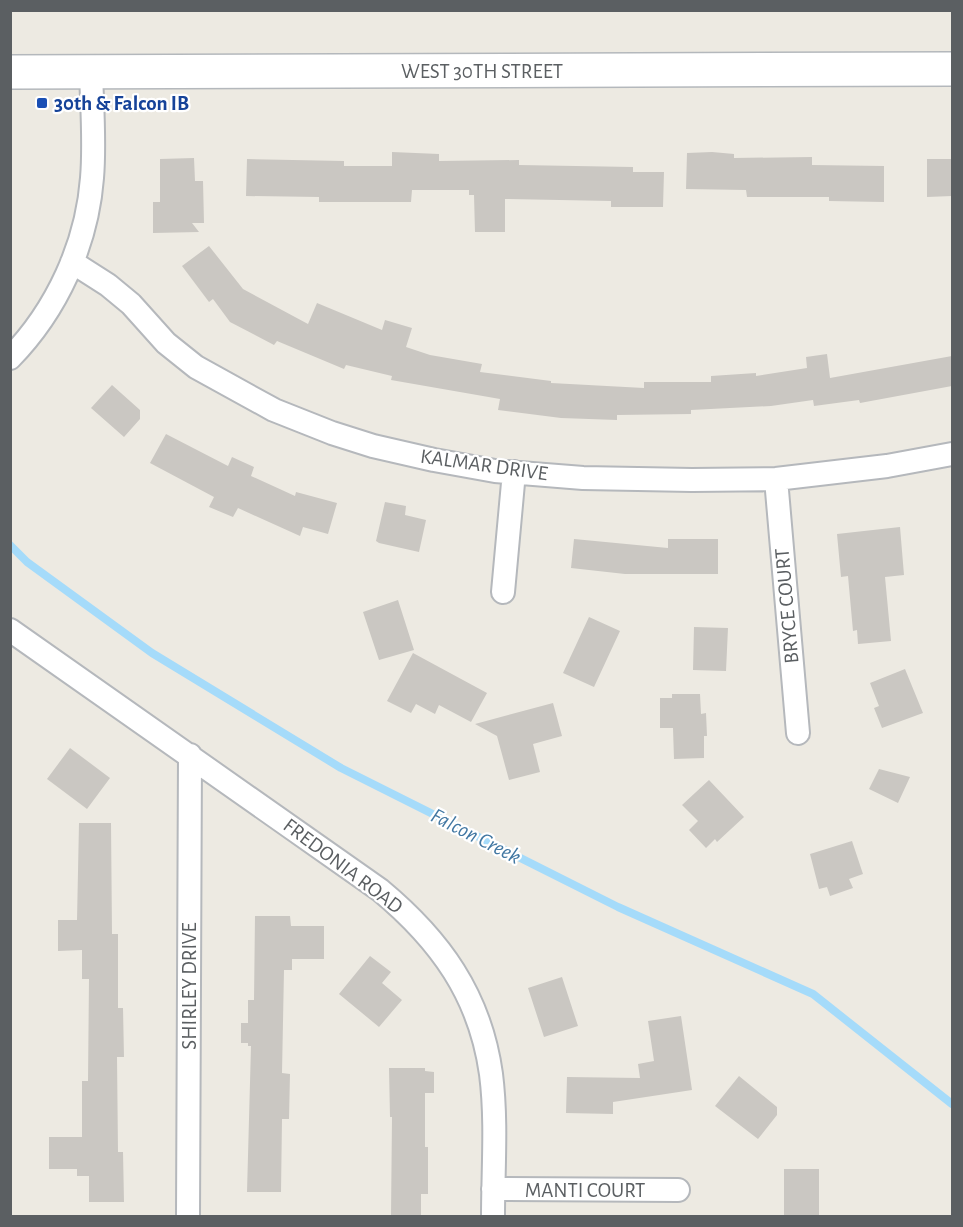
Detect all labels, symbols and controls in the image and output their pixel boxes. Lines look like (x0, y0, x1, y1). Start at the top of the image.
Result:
street label: WEST 30TH STREET (401, 61, 563, 82)
place label: 30th & Falcon IB (54, 93, 189, 114)
marker: 30th & Falcon IB (35, 96, 49, 110)
street label: KALMAR DRIVE (419, 446, 549, 484)
street label: BRYCE COURT (771, 547, 803, 665)
water label: Falcon Creek (427, 804, 525, 868)
street label: FREDONIA ROAD (279, 814, 407, 918)
street label: SHIRLEY DRIVE (179, 922, 200, 1050)
street label: MANTI COURT (525, 1180, 645, 1201)

